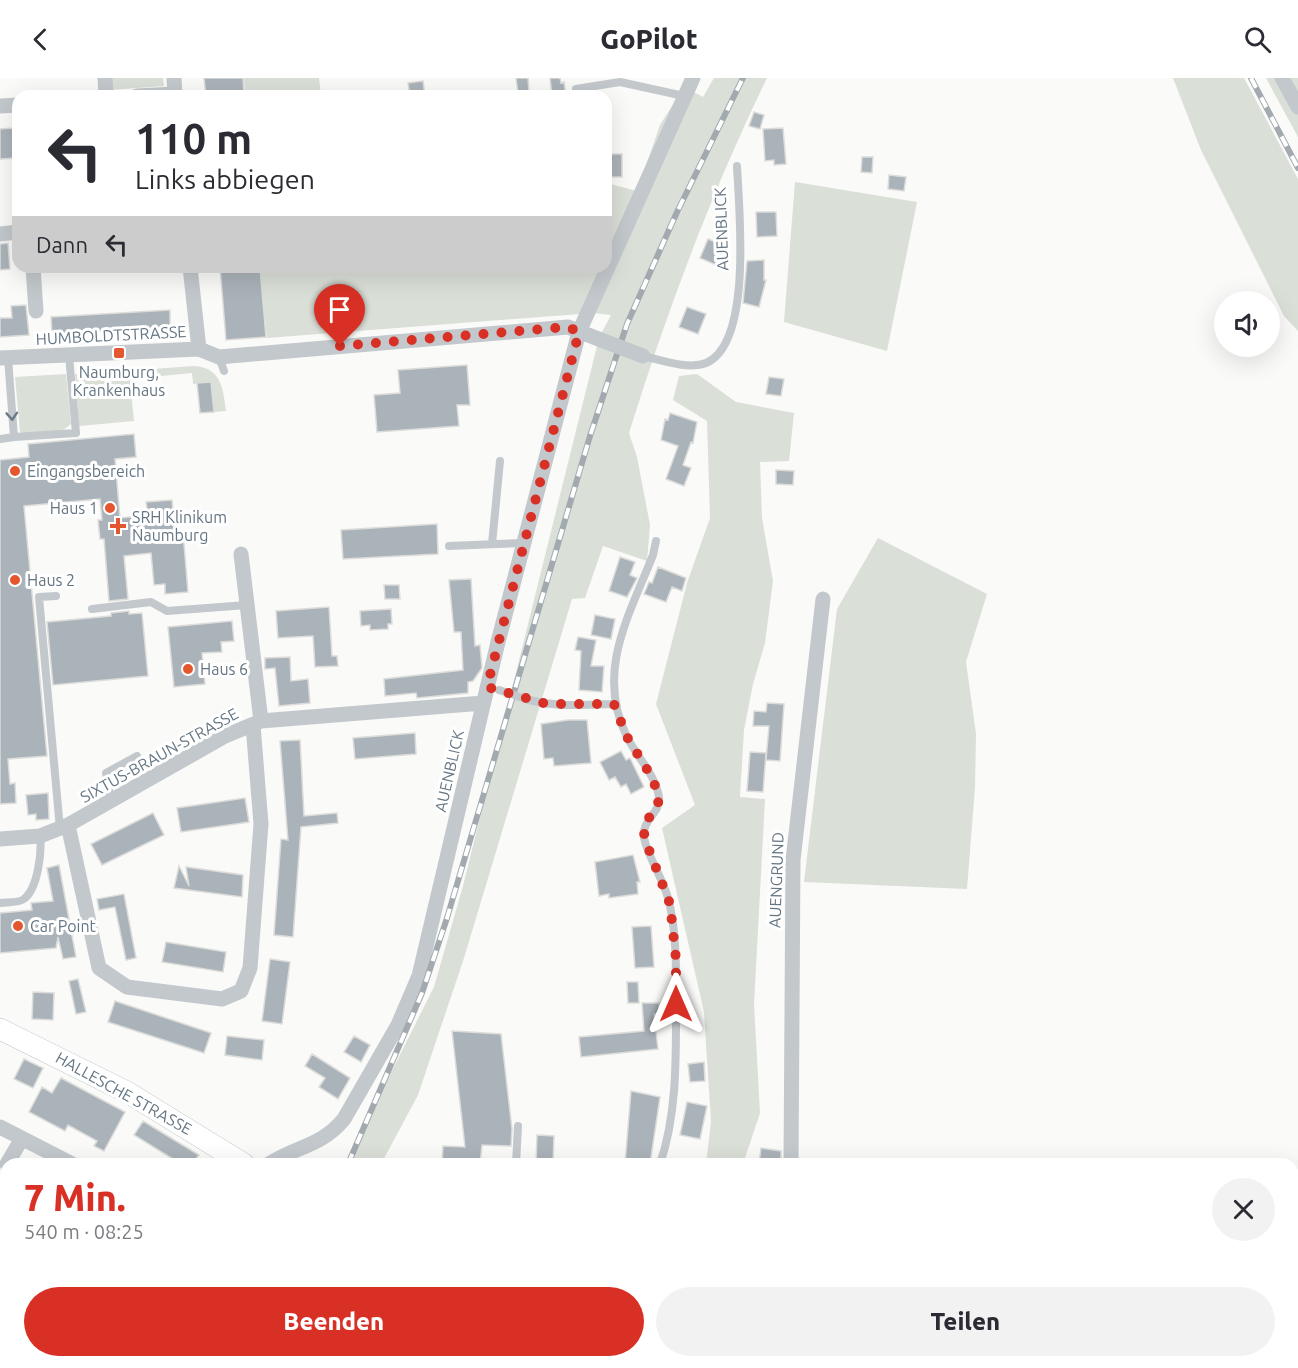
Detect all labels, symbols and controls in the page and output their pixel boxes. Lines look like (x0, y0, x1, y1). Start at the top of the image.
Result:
icon: back (24, 23, 57, 56)
icon: search (1241, 23, 1274, 56)
text: GoPilot (600, 24, 698, 54)
icon: left (36, 114, 114, 192)
text: 110 m (135, 115, 252, 162)
text: Links abbiegen (135, 164, 315, 194)
street label: AUENBLICK (711, 187, 731, 271)
icon: left (100, 228, 133, 261)
text: Dann (36, 232, 88, 257)
pin (314, 284, 365, 346)
map controls (1214, 291, 1280, 357)
button: sound (1214, 291, 1280, 357)
icon: arrive (323, 293, 356, 326)
street label: HUMBOLDTSTRASSE (35, 322, 187, 348)
marker: Naumburg, Krankenhaus (112, 346, 126, 360)
place label: Naumburg, Krankenhaus (73, 363, 165, 399)
one-way arrow (6, 412, 19, 421)
place label: Eingangsbereich (27, 462, 145, 480)
marker: Eingangsbereich (8, 464, 22, 478)
place label: Haus 1 (50, 499, 98, 517)
marker: Haus 1 (103, 501, 117, 515)
place label: SRH Klinikum Naumburg (132, 508, 227, 544)
marker: SRH Klinikum Naumburg (109, 517, 127, 535)
place label: Haus 2 (27, 571, 75, 589)
marker: Haus 2 (8, 573, 22, 587)
place label: Haus 6 (200, 660, 248, 678)
marker: Haus 6 (181, 662, 195, 676)
street label: SIXTUS-BRAUN-STRASSE (77, 704, 241, 806)
street label: AUENBLICK (431, 728, 467, 814)
street label: AUENGRUND (765, 832, 787, 928)
place label: Car Point (30, 917, 97, 935)
marker: Car Point (11, 919, 25, 933)
position arrow (644, 972, 708, 1036)
street label: HALLESCHE STRASSE (53, 1048, 195, 1138)
text: 7 Min. (24, 1177, 126, 1218)
button: close (1212, 1178, 1275, 1241)
text: 540 m · 08:25 (24, 1220, 144, 1243)
button: Beenden (24, 1287, 644, 1356)
button: Teilen (656, 1287, 1275, 1356)

